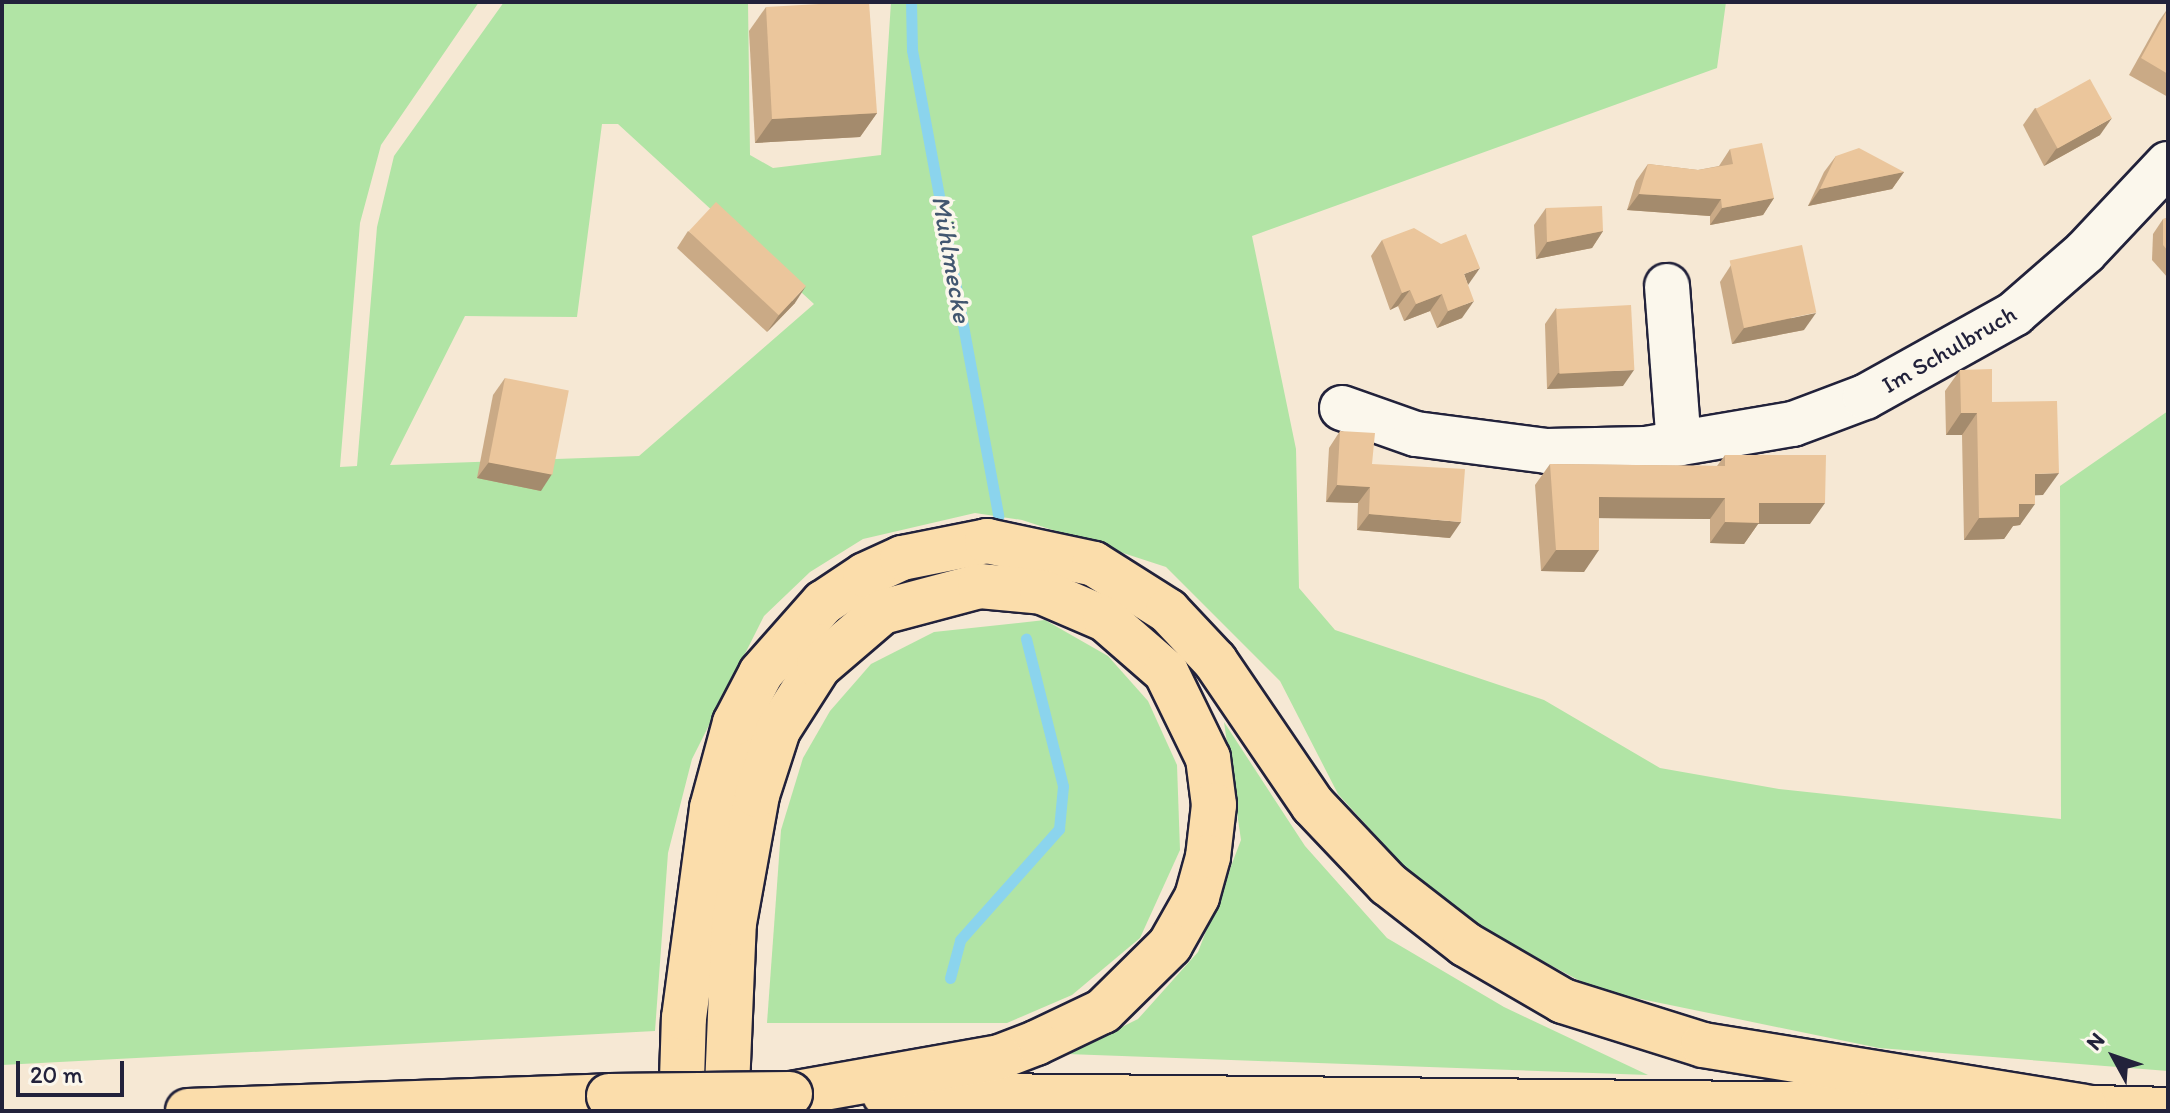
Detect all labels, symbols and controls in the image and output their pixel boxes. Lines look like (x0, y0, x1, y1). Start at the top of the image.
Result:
water label: Mühlmecke (925, 193, 977, 325)
street label: Im Schulbruch (1877, 299, 2021, 399)
north arrow (2074, 1017, 2154, 1097)
text: N (2080, 1027, 2110, 1056)
scale bar (20, 1045, 128, 1095)
text: 20 m (30, 1060, 83, 1089)

